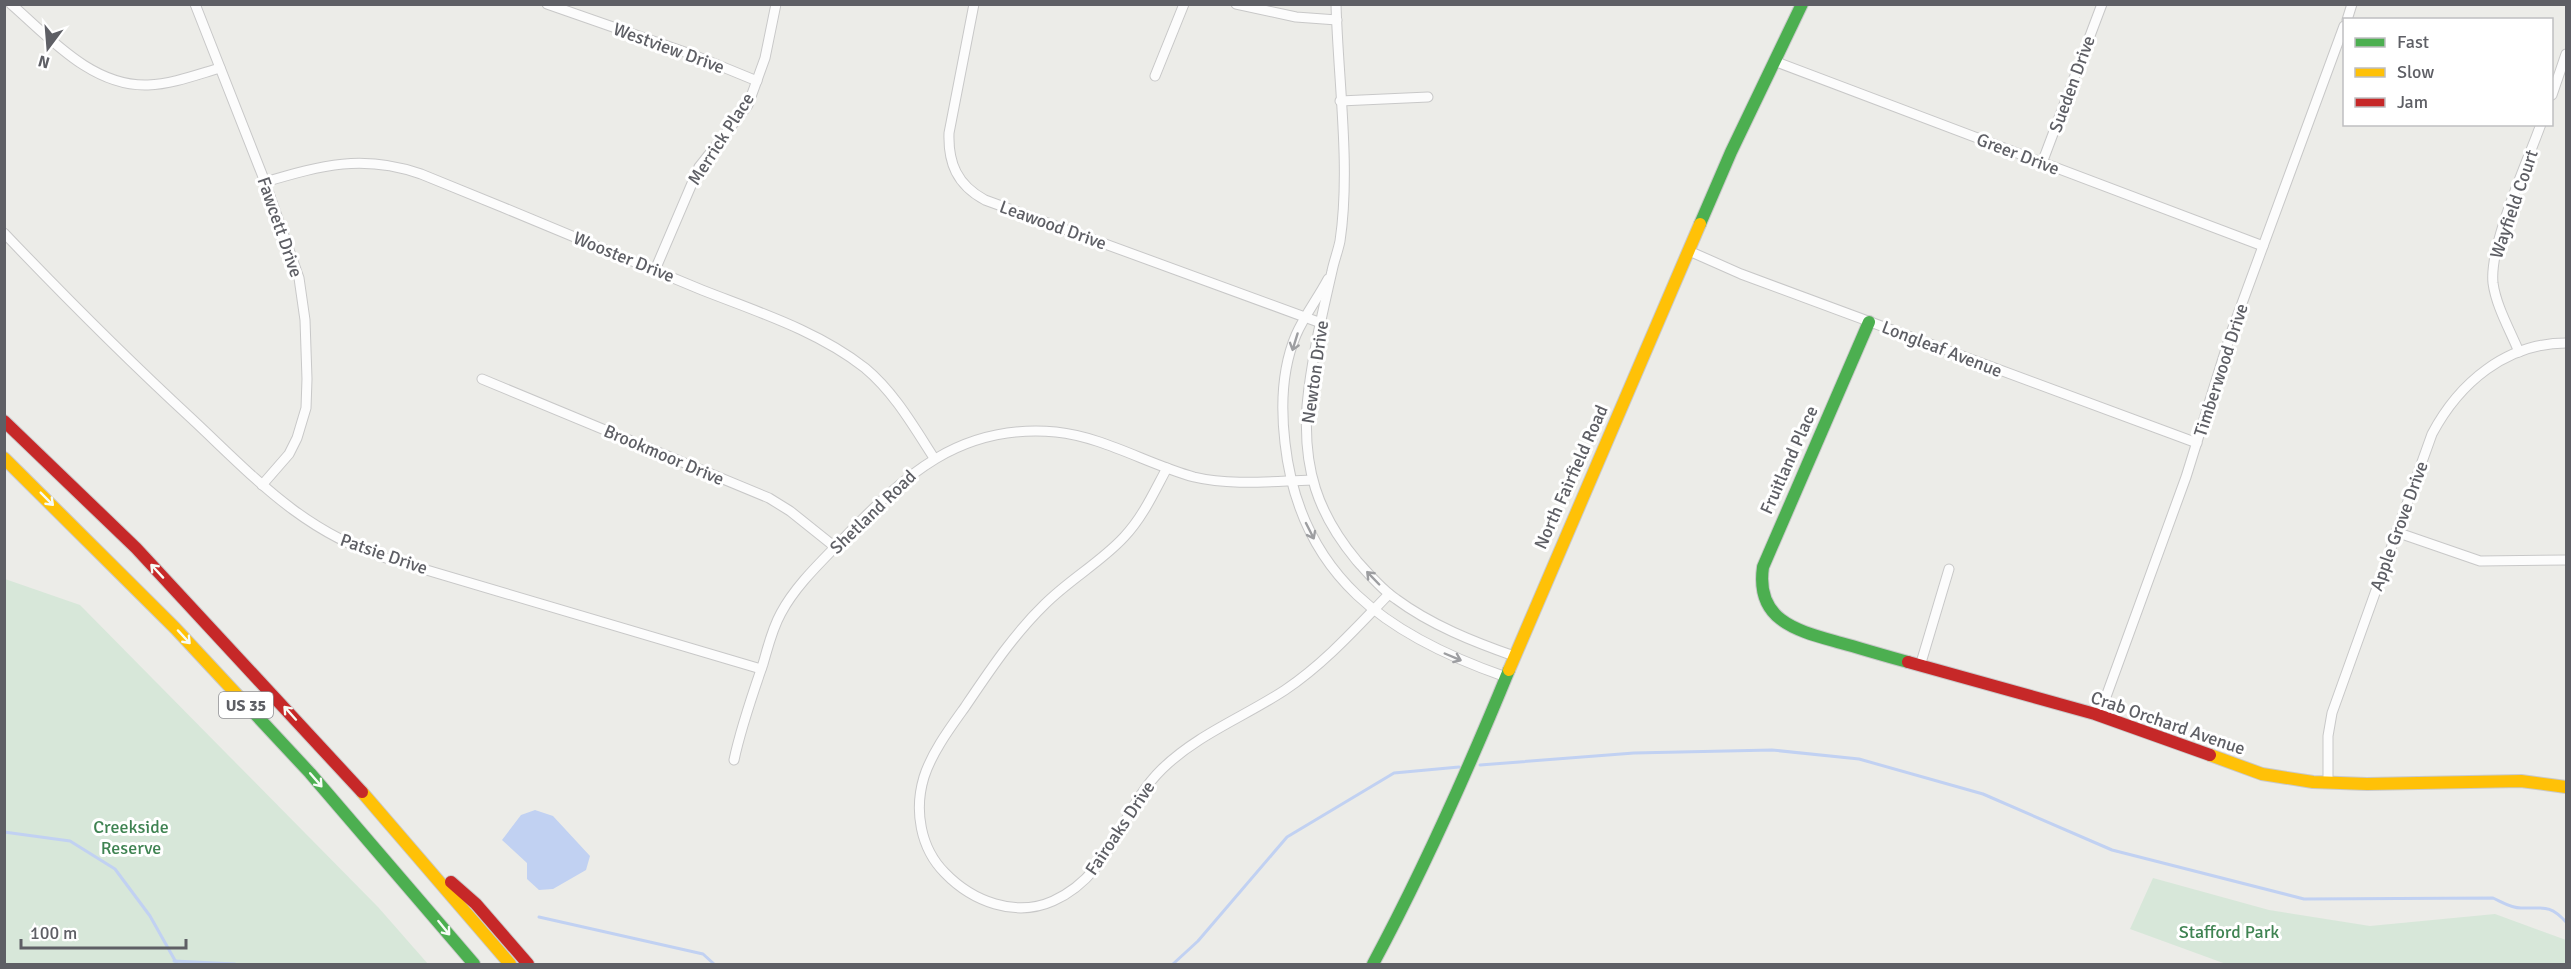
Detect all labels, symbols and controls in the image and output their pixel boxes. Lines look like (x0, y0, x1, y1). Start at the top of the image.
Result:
north arrow (18, 18, 78, 78)
street label: Westview Drive (610, 18, 728, 78)
legend (2343, 18, 2553, 126)
text: Fast (2397, 31, 2429, 53)
street label: Sueden Drive (2044, 33, 2100, 135)
text: N (36, 50, 52, 73)
text: Slow (2397, 61, 2434, 83)
street label: Merrick Place (683, 89, 759, 189)
text: Jam (2397, 91, 2428, 113)
street label: Greer Drive (1974, 128, 2062, 180)
street label: Wayfield Court (2485, 147, 2543, 261)
street label: Fawcett Drive (253, 174, 307, 280)
street label: Leawood Drive (997, 195, 1109, 255)
street label: Wooster Drive (570, 227, 678, 287)
street label: Timberwood Drive (2189, 301, 2253, 439)
street label: Longleaf Avenue (1879, 316, 2005, 382)
street label: Newton Drive (1297, 319, 1333, 425)
one-way arrow (1289, 332, 1300, 351)
street label: North Fairfield Road (1529, 402, 1613, 552)
street label: Fruitland Place (1755, 402, 1823, 518)
street label: Brookmoor Drive (601, 420, 727, 490)
street label: Apple Grove Drive (2365, 458, 2433, 594)
street label: Shetland Road (825, 465, 921, 559)
one-way arrow (39, 491, 54, 506)
one-way arrow (1305, 522, 1316, 540)
street label: Patsie Drive (337, 529, 431, 579)
one-way arrow (150, 563, 164, 578)
one-way arrow (1365, 570, 1380, 585)
one-way arrow (176, 630, 191, 645)
one-way arrow (1444, 652, 1462, 663)
street label: Crab Orchard Avenue (2088, 686, 2248, 760)
road number: US 35 (219, 692, 273, 718)
one-way arrow (283, 706, 297, 721)
one-way arrow (310, 772, 323, 788)
street label: Fairoaks Drive (1080, 777, 1160, 879)
park label: Creekside Reserve (93, 816, 169, 859)
scale bar (21, 912, 186, 950)
one-way arrow (437, 920, 450, 936)
park label: Stafford Park (2179, 921, 2279, 943)
text: 100 m (30, 922, 77, 944)

